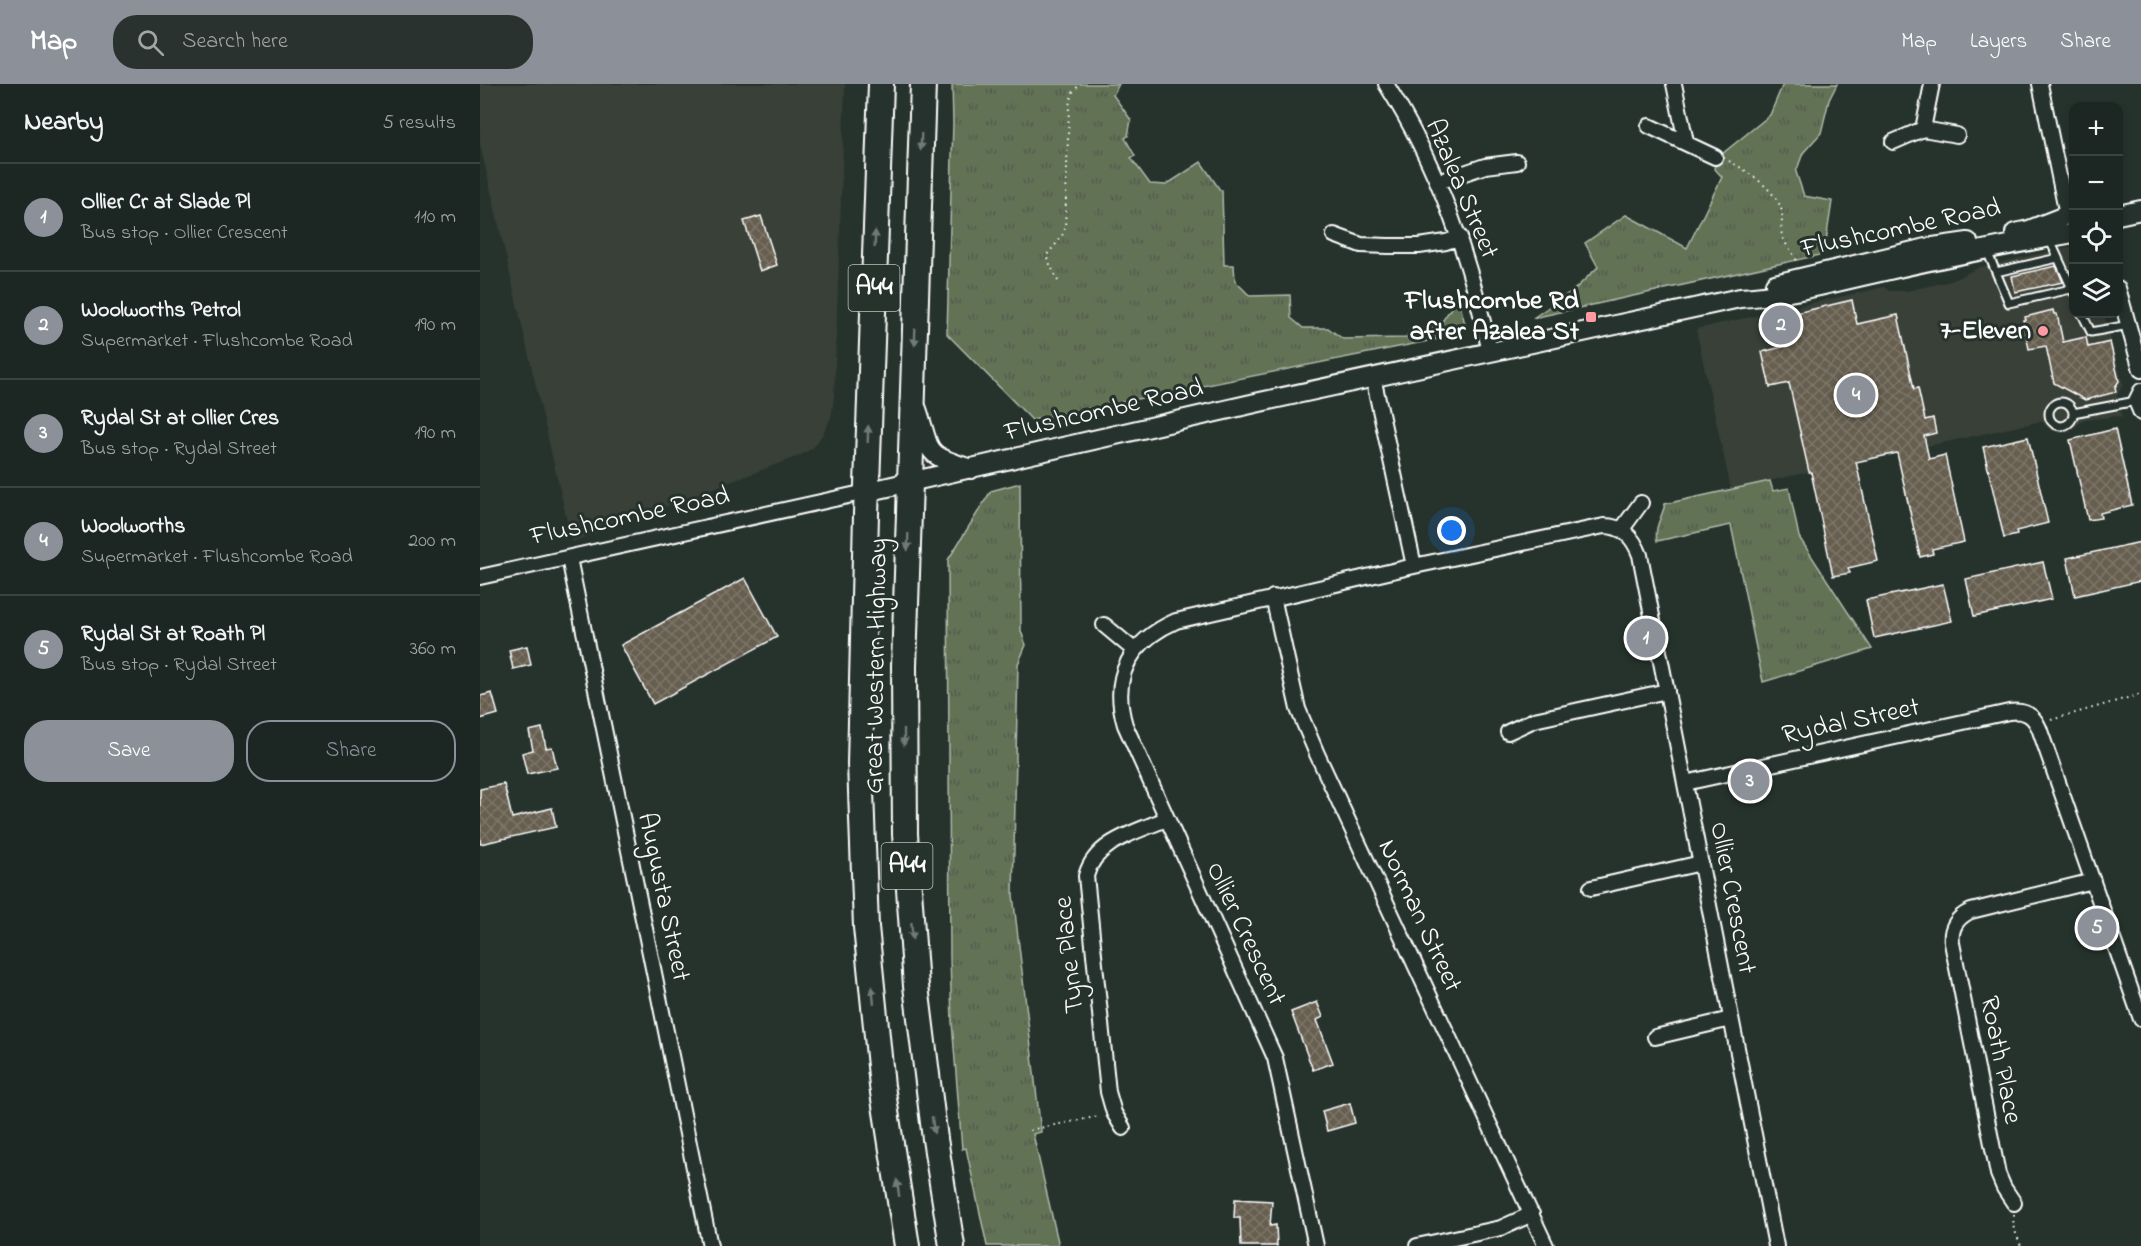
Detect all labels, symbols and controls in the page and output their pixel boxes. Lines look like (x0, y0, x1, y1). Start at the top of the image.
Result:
search box (113, 15, 533, 69)
text: Map (30, 22, 77, 63)
icon: search (134, 26, 167, 59)
text: Search here (182, 26, 288, 58)
text: Map (1901, 27, 1937, 57)
text: Layers (1970, 27, 2027, 57)
text: Share (2060, 27, 2111, 57)
map controls (2069, 102, 2123, 318)
button: + (2069, 102, 2123, 156)
text: Nearby (24, 104, 103, 142)
text: 5 results (383, 109, 456, 138)
street label: Azalea Street (1414, 113, 1508, 265)
one-way arrow (917, 133, 926, 152)
button: − (2069, 156, 2123, 210)
text: Ollier Cr at Slade Pl (81, 187, 251, 219)
street label: Flushcombe Road (1797, 189, 2004, 269)
text: 1 (40, 203, 47, 232)
text: 110 m (414, 203, 456, 232)
button: locate (2069, 210, 2123, 264)
text: Bus stop · Ollier Crescent (81, 219, 288, 248)
one-way arrow (871, 230, 880, 249)
button: layers (2069, 264, 2123, 318)
road number: A44 (848, 265, 900, 311)
place label: Flushcombe Rd after Azalea St (1403, 282, 1580, 352)
text: Woolworths Petrol (81, 295, 241, 327)
pin: 2 (1762, 302, 1800, 348)
marker: Flushcombe Rd after Azalea St (1584, 310, 1598, 324)
text: 2 (39, 311, 48, 340)
text: 190 m (414, 311, 456, 340)
place label: 7-Eleven (1940, 312, 2031, 351)
marker: 7-Eleven (2036, 324, 2050, 338)
text: Supermarket · Flushcombe Road (81, 327, 353, 356)
one-way arrow (911, 328, 920, 347)
street label: Flushcombe Road (1000, 369, 1207, 453)
pin: 4 (1836, 372, 1876, 418)
text: Rydal St at Ollier Cres (81, 403, 279, 435)
text: 3 (39, 419, 48, 448)
text: 190 m (414, 419, 456, 448)
one-way arrow (864, 424, 873, 443)
text: Bus stop · Rydal Street (81, 435, 277, 464)
street label: Flushcombe Road (526, 477, 733, 557)
text: Woolworths (81, 511, 185, 543)
your location (1437, 516, 1466, 545)
text: 4 (39, 527, 48, 556)
text: 200 m (408, 527, 456, 556)
one-way arrow (904, 532, 913, 551)
street label: Great Western Highway (855, 538, 899, 794)
text: Supermarket · Flushcombe Road (81, 543, 353, 572)
pin: 1 (1626, 616, 1666, 660)
text: Rydal St at Roath Pl (81, 619, 265, 651)
text: 5 (38, 635, 49, 664)
text: 360 m (410, 635, 456, 664)
text: Bus stop · Rydal Street (81, 651, 277, 680)
street label: Rydal Street (1779, 688, 1923, 756)
button: Save (24, 720, 234, 782)
button: Share (246, 720, 456, 782)
one-way arrow (899, 727, 909, 746)
pin: 3 (1730, 758, 1770, 804)
street label: Augusta Street (626, 809, 700, 985)
street label: Ollier Crescent (1698, 819, 1766, 977)
street label: Norman Street (1367, 833, 1471, 999)
road number: A44 (882, 843, 932, 889)
street label: Ollier Crescent (1195, 856, 1295, 1012)
street label: Tyne Place (1044, 894, 1096, 1016)
pin: 5 (2078, 906, 2116, 950)
one-way arrow (907, 922, 916, 941)
one-way arrow (868, 985, 878, 1004)
street label: Roath Place (1969, 993, 2032, 1128)
one-way arrow (929, 1116, 938, 1135)
one-way arrow (893, 1179, 902, 1198)

